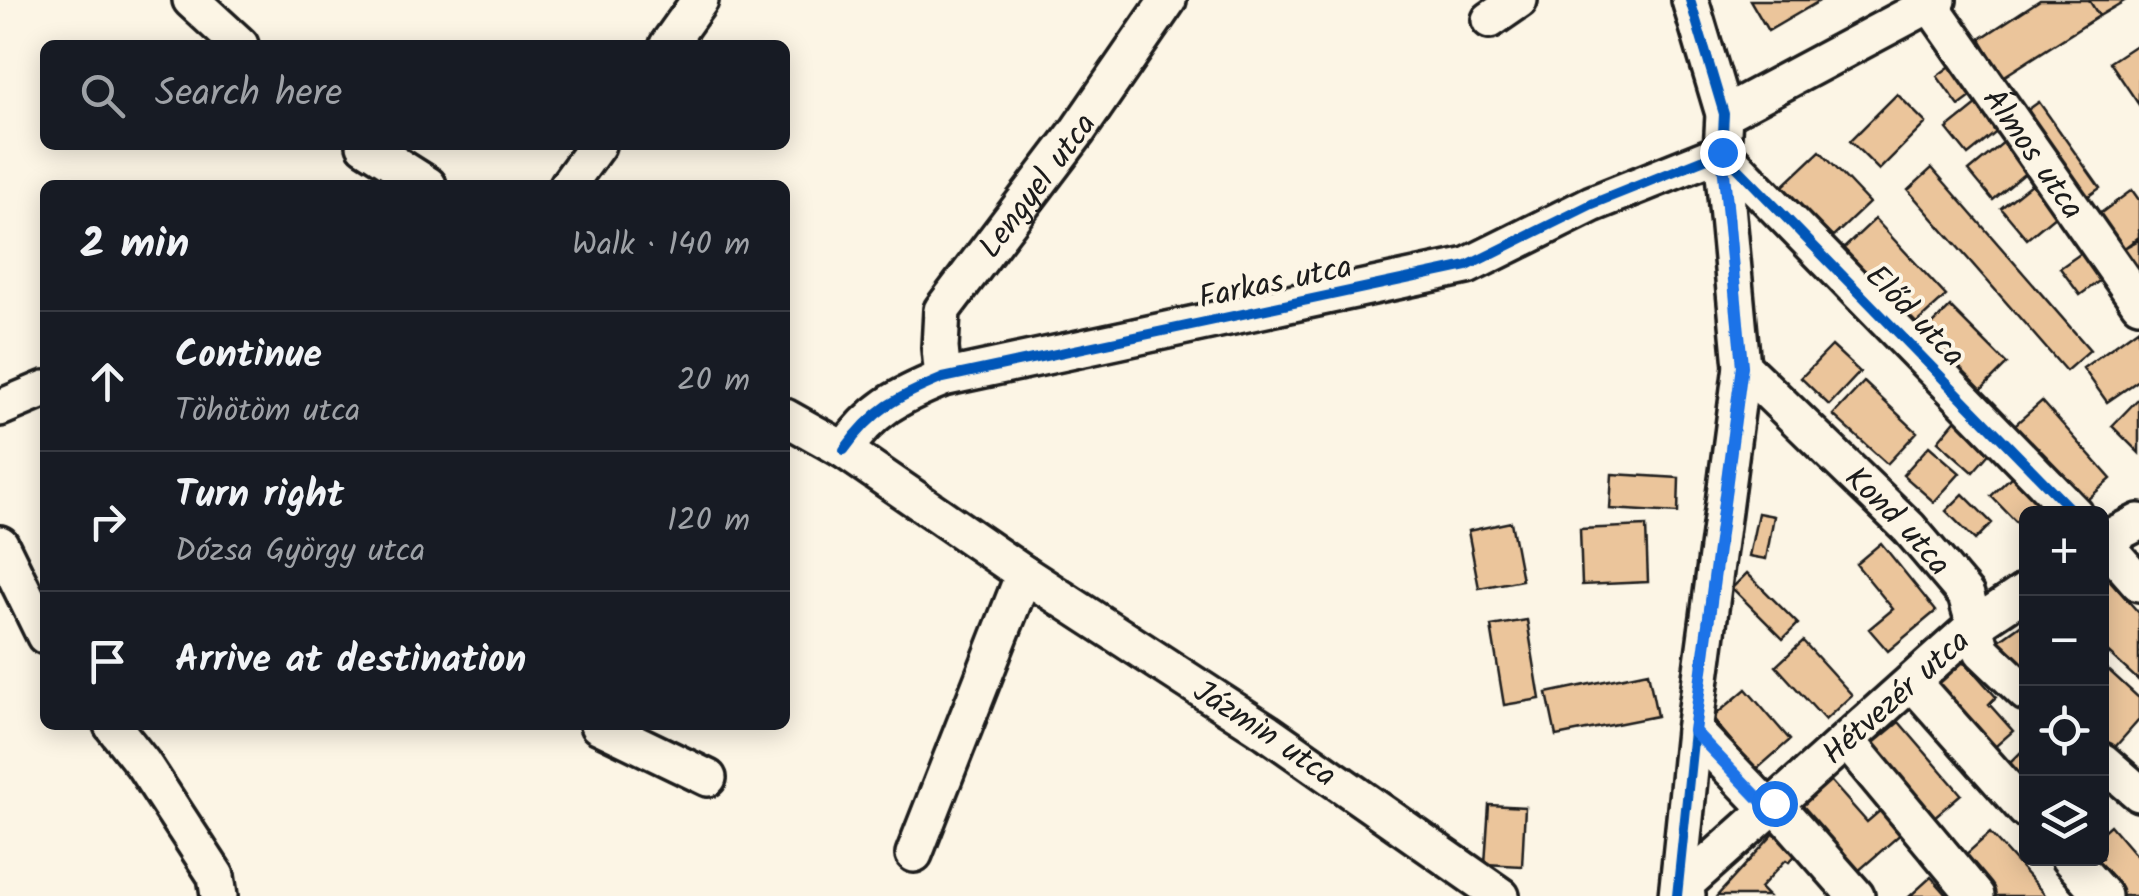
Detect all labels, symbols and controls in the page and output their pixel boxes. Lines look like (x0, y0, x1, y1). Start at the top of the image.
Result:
search box (40, 40, 790, 150)
text: Search here (155, 65, 342, 125)
icon: search (75, 68, 130, 123)
street label: Álmos utca (1968, 78, 2096, 231)
street label: Lengyel utca (967, 103, 1111, 270)
route end (1700, 130, 1746, 176)
text: 2 min (80, 212, 189, 279)
text: Walk · 140 m (572, 220, 750, 271)
street label: Farkas utca (1194, 242, 1357, 325)
street label: Előd utca (1852, 253, 1977, 380)
text: Continue (175, 326, 322, 386)
icon: ahead (80, 354, 135, 409)
text: 20 m (677, 356, 750, 407)
text: Töhötöm utca (175, 386, 360, 437)
street label: Kond utca (1831, 455, 1962, 588)
text: Turn right (175, 466, 344, 526)
icon: right (80, 494, 135, 549)
text: 120 m (667, 496, 750, 547)
map controls (2019, 506, 2109, 866)
button: + (2019, 506, 2109, 596)
text: Dózsa György utca (175, 526, 425, 577)
button: − (2019, 596, 2109, 686)
street label: Hétvezér utca (1811, 618, 1983, 779)
text: Arrive at destination (175, 631, 526, 691)
icon: arrive (80, 634, 135, 689)
street label: Jázmin utca (1182, 667, 1347, 801)
button: locate (2019, 686, 2109, 776)
button: layers (2019, 776, 2109, 866)
route start (1752, 781, 1798, 827)

